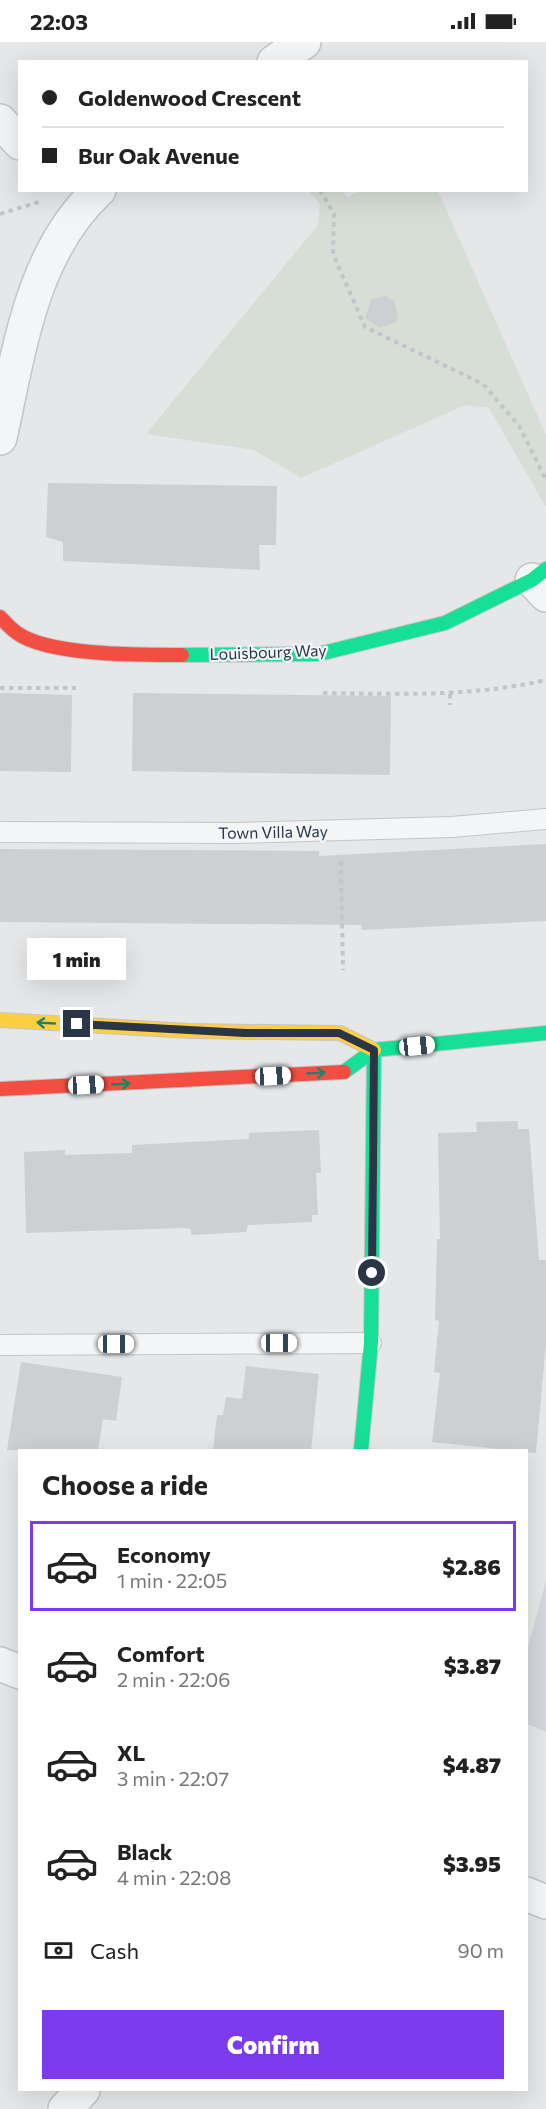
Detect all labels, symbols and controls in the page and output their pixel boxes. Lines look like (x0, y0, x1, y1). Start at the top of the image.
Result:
text: 22:03 (30, 8, 88, 35)
text: Goldenwood Crescent (78, 84, 301, 111)
text: Bur Oak Avenue (78, 142, 239, 169)
street label: Louisbourg Way (209, 640, 327, 663)
street label: Town Villa Way (218, 821, 328, 842)
callout: 1 min (28, 937, 127, 979)
text: 1 min (52, 947, 101, 971)
route end (63, 1010, 90, 1037)
one-way arrow (37, 1017, 57, 1028)
car (398, 1035, 436, 1057)
car (255, 1066, 291, 1086)
one-way arrow (306, 1068, 326, 1079)
car (68, 1075, 104, 1095)
one-way arrow (111, 1078, 131, 1089)
route start (358, 1259, 385, 1286)
car (261, 1334, 297, 1352)
car (98, 1335, 134, 1353)
text: Choose a ride (42, 1468, 208, 1501)
icon: car (45, 1539, 99, 1593)
text: Economy (117, 1541, 211, 1568)
text: $2.86 (442, 1553, 501, 1580)
text: 1 min · 22:05 (117, 1568, 227, 1592)
icon: car (45, 1638, 99, 1692)
text: Comfort (117, 1640, 205, 1667)
text: $3.87 (444, 1652, 501, 1679)
text: 2 min · 22:06 (117, 1667, 230, 1691)
icon: car (45, 1737, 99, 1791)
text: XL (117, 1739, 145, 1766)
text: $4.87 (443, 1751, 501, 1778)
text: 3 min · 22:07 (117, 1766, 229, 1790)
icon: car (45, 1836, 99, 1890)
text: Black (117, 1838, 172, 1865)
text: $3.95 (443, 1850, 501, 1877)
text: 4 min · 22:08 (117, 1865, 231, 1889)
icon: cash (42, 1934, 75, 1967)
text: Cash (90, 1937, 139, 1964)
text: 90 m (458, 1938, 504, 1962)
button: Confirm (42, 2010, 504, 2079)

